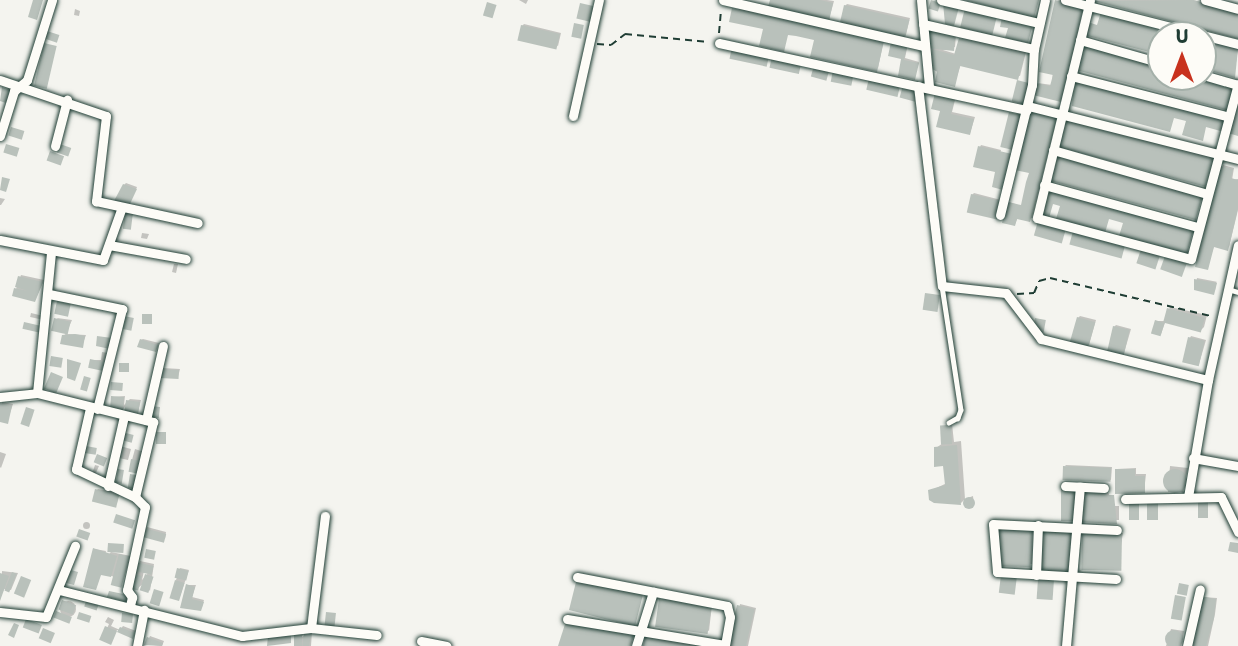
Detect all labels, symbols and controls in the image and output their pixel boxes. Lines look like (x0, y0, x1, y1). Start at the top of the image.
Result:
north arrow (1147, 21, 1217, 91)
text: U (1176, 24, 1189, 49)

